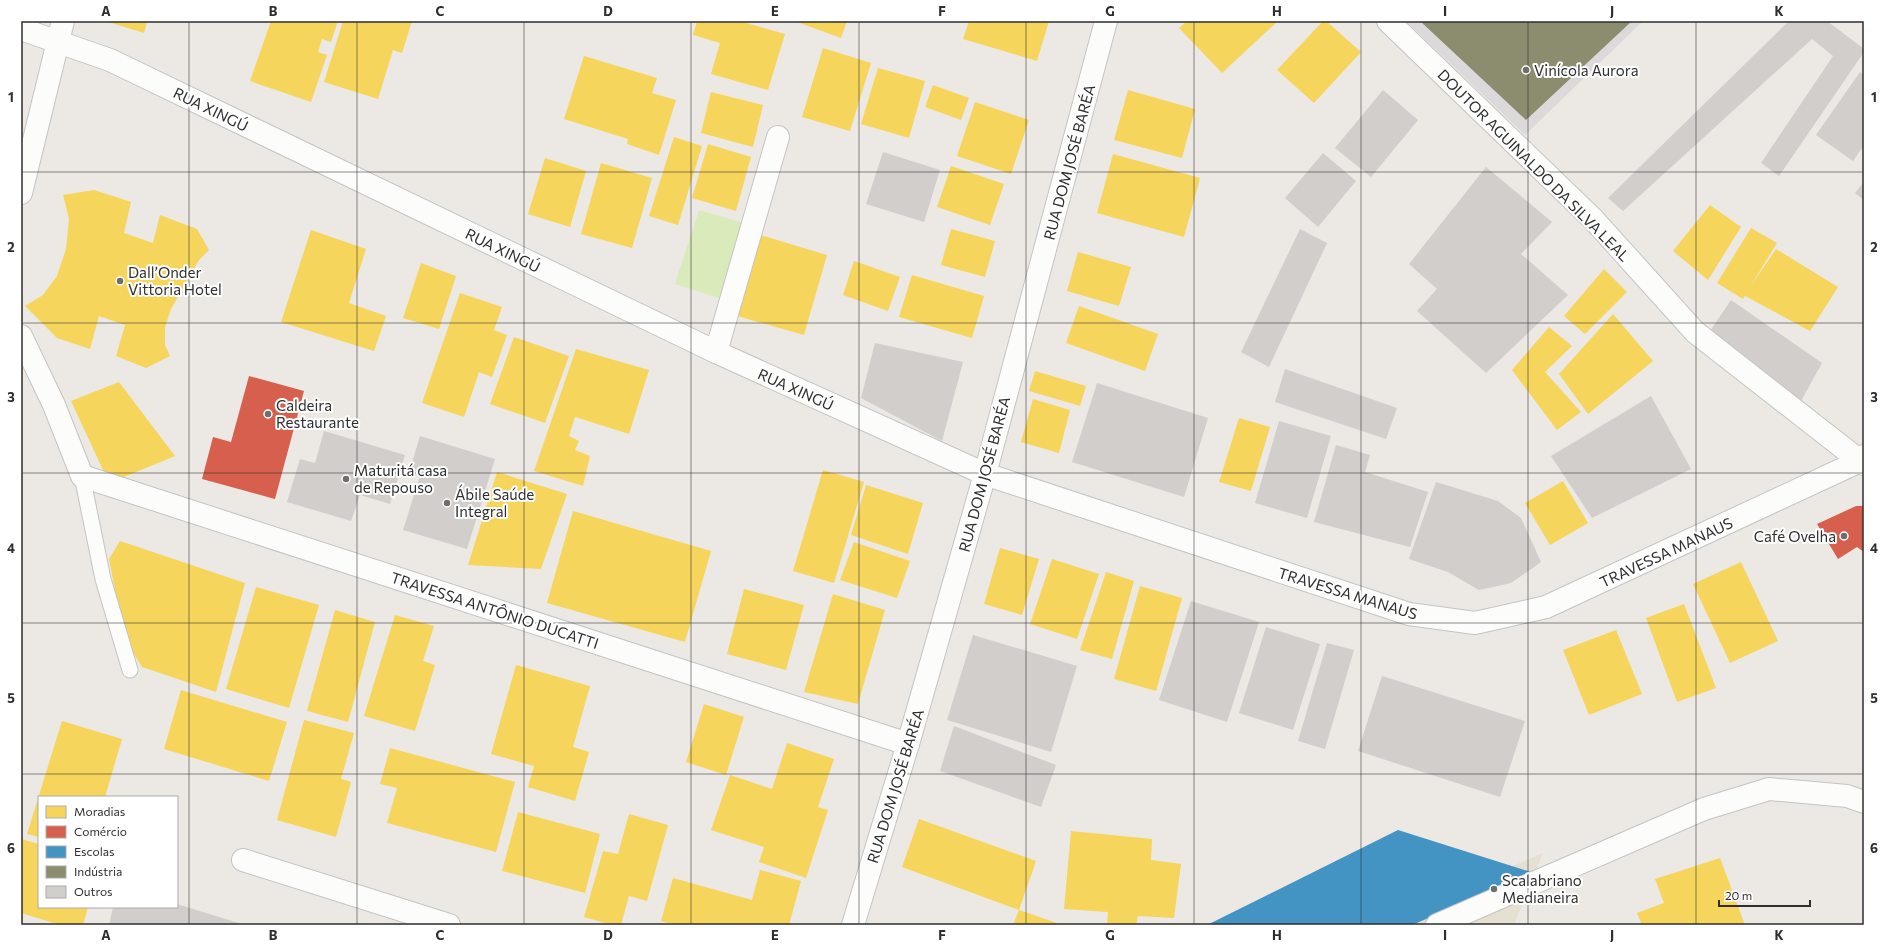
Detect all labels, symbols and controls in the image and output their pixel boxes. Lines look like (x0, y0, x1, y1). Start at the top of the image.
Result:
text: A (101, 3, 111, 19)
text: B (269, 3, 278, 19)
text: C (436, 3, 445, 19)
text: D (603, 3, 613, 19)
text: E (771, 3, 779, 19)
text: F (938, 3, 946, 19)
text: G (1105, 3, 1115, 19)
text: H (1272, 3, 1282, 19)
text: I (1443, 3, 1447, 19)
text: J (1610, 3, 1614, 19)
text: K (1774, 3, 1784, 19)
place label: Vinícola Aurora (1534, 61, 1638, 79)
street label: DOUTOR AGUINALDO DA SILVA LEAL (1434, 65, 1634, 265)
marker: Vinícola Aurora (1521, 65, 1531, 75)
street label: RUA XINGÚ (171, 82, 252, 135)
street label: RUA DOM JOSÉ BARÉA (1039, 82, 1098, 242)
text: 1 (8, 89, 14, 105)
text: 1 (1871, 89, 1877, 105)
street label: RUA XINGÚ (463, 223, 544, 276)
text: 2 (7, 239, 15, 255)
text: 2 (1870, 239, 1878, 255)
place label: Dall’Onder Vittoria Hotel (128, 263, 222, 298)
marker: Dall’Onder Vittoria Hotel (115, 276, 125, 286)
street label: RUA XINGÚ (755, 363, 837, 414)
text: 3 (7, 389, 15, 405)
text: 3 (1870, 389, 1878, 405)
street label: RUA DOM JOSÉ BARÉA (954, 394, 1013, 554)
place label: Caldeira Restaurante (276, 396, 359, 431)
marker: Caldeira Restaurante (263, 409, 273, 419)
place label: Maturitá casa de Repouso (354, 461, 447, 496)
marker: Maturitá casa de Repouso (341, 474, 351, 484)
place label: Ábile Saúde Integral (455, 484, 534, 520)
marker: Ábile Saúde Integral (442, 498, 452, 508)
street label: TRAVESSA MANAUS (1597, 513, 1736, 591)
place label: Café Ovelha (1754, 527, 1836, 545)
marker: Café Ovelha (1839, 531, 1849, 541)
text: 4 (7, 540, 15, 556)
text: 4 (1870, 540, 1878, 556)
street label: TRAVESSA MANAUS (1276, 563, 1420, 623)
street label: TRAVESSA ANTÔNIO DUCATTI (389, 567, 601, 652)
text: 5 (7, 690, 15, 706)
text: 5 (1870, 690, 1878, 706)
street label: RUA DOM JOSÉ BARÉA (862, 706, 927, 865)
legend (38, 796, 178, 908)
text: Moradias (74, 804, 125, 818)
text: Comércio (74, 824, 127, 838)
text: 6 (7, 840, 15, 856)
text: 6 (1870, 840, 1878, 856)
text: Escolas (74, 844, 114, 858)
text: Indústria (74, 864, 122, 878)
place label: Scalabriano Medianeira (1502, 871, 1582, 906)
scale bar (1719, 882, 1810, 908)
text: Outros (74, 884, 113, 898)
marker: Scalabriano Medianeira (1489, 884, 1499, 894)
text: 20 m (1725, 888, 1752, 902)
text: A (101, 927, 111, 943)
text: B (269, 927, 278, 943)
text: C (436, 927, 445, 943)
text: D (603, 927, 613, 943)
text: E (771, 927, 779, 943)
text: F (938, 927, 946, 943)
text: G (1105, 927, 1115, 943)
text: H (1272, 927, 1282, 943)
text: I (1443, 927, 1447, 943)
text: J (1610, 927, 1614, 943)
text: K (1774, 927, 1784, 943)

